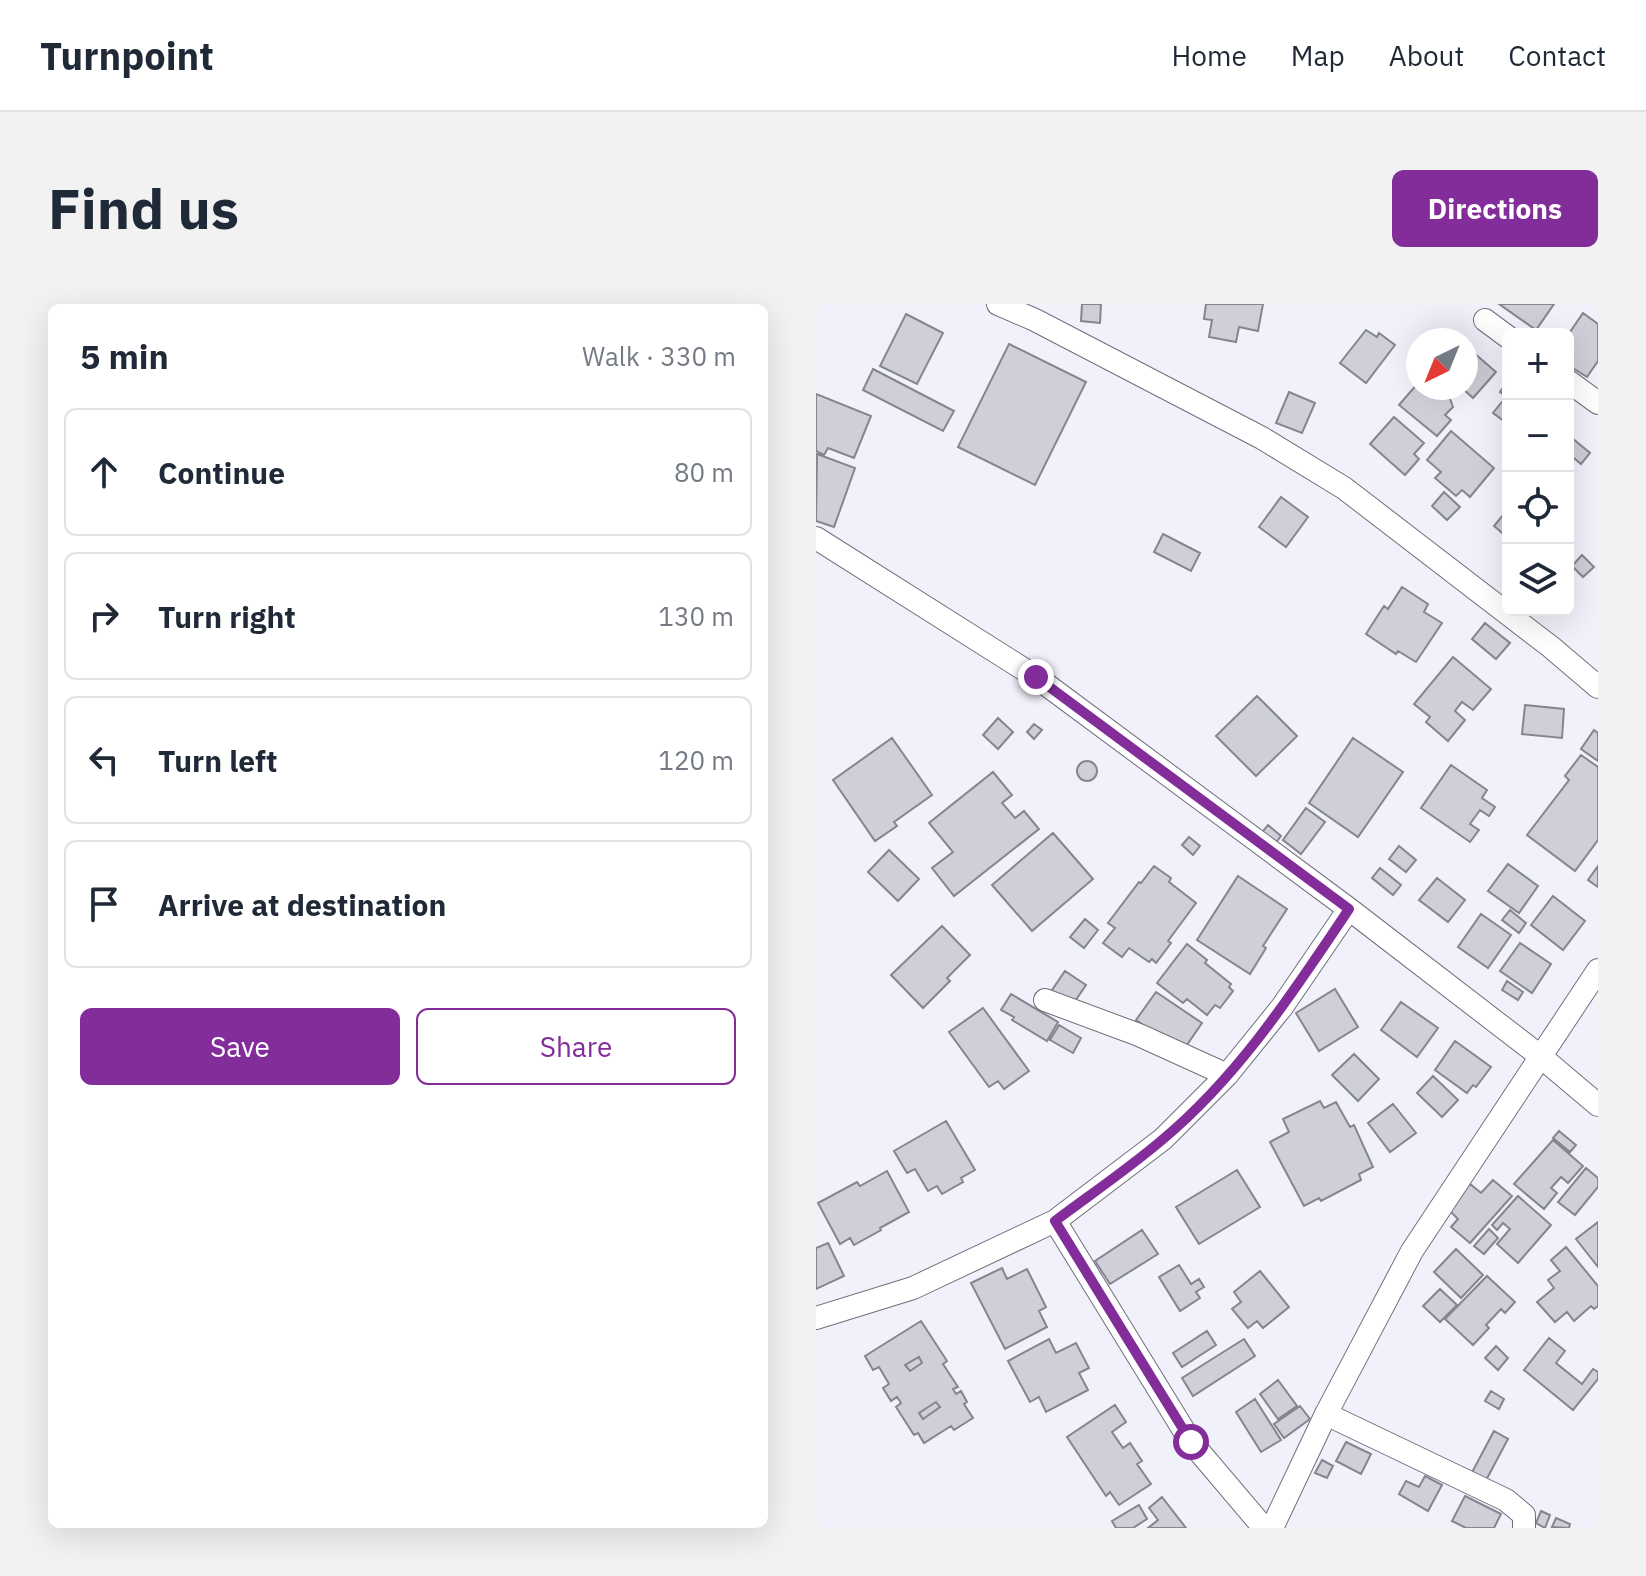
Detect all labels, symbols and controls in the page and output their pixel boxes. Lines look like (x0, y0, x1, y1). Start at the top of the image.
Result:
text: Turnpoint (40, 31, 214, 80)
text: Home (1171, 37, 1247, 74)
text: Map (1291, 37, 1345, 74)
text: About (1389, 37, 1464, 74)
text: Contact (1508, 37, 1606, 74)
button: Directions (1392, 170, 1598, 247)
text: Find us (48, 172, 239, 244)
north arrow (1406, 328, 1478, 400)
map controls (1502, 328, 1574, 616)
button: + (1502, 328, 1574, 400)
text: 5 min (80, 334, 169, 378)
text: Walk · 330 m (582, 339, 736, 373)
button: − (1502, 400, 1574, 472)
icon: ahead (82, 450, 126, 494)
text: Continue (158, 453, 285, 492)
text: 80 m (674, 455, 734, 489)
button: locate (1502, 472, 1574, 544)
button: layers (1502, 544, 1574, 616)
icon: right (82, 594, 126, 638)
text: Turn right (158, 597, 296, 636)
text: 130 m (658, 599, 734, 633)
route end (1018, 659, 1054, 695)
icon: left (82, 738, 126, 782)
text: Turn left (158, 741, 277, 780)
text: 120 m (658, 743, 734, 777)
icon: arrive (82, 882, 126, 926)
text: Arrive at destination (158, 885, 446, 924)
button: Save (80, 1008, 400, 1085)
button: Share (416, 1008, 736, 1085)
route start (1173, 1424, 1209, 1460)

